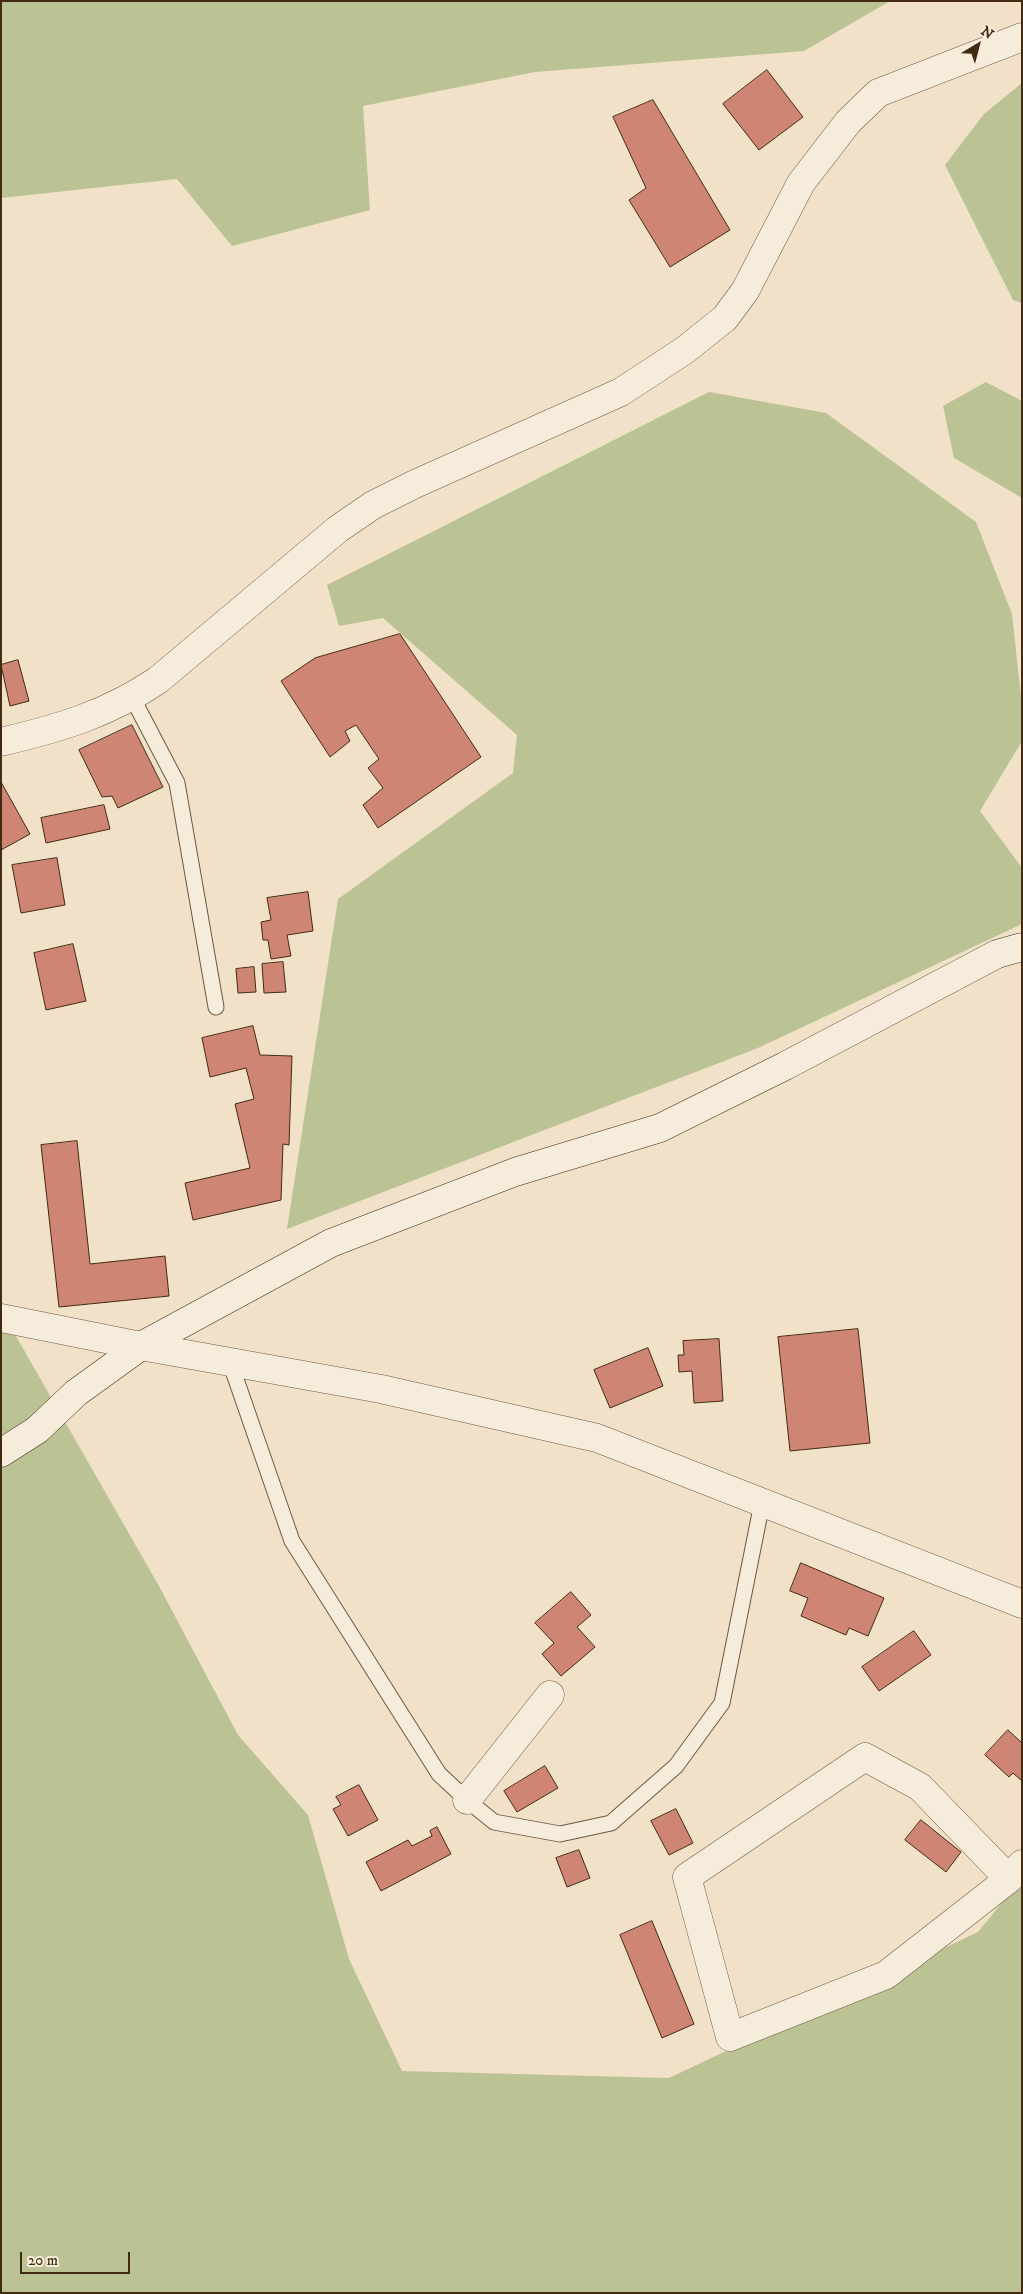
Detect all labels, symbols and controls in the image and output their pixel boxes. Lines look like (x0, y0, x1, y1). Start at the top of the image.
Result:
north arrow (953, 20, 1003, 70)
text: N (977, 22, 997, 44)
scale bar (22, 2242, 132, 2274)
text: 20 m (28, 2251, 58, 2270)

